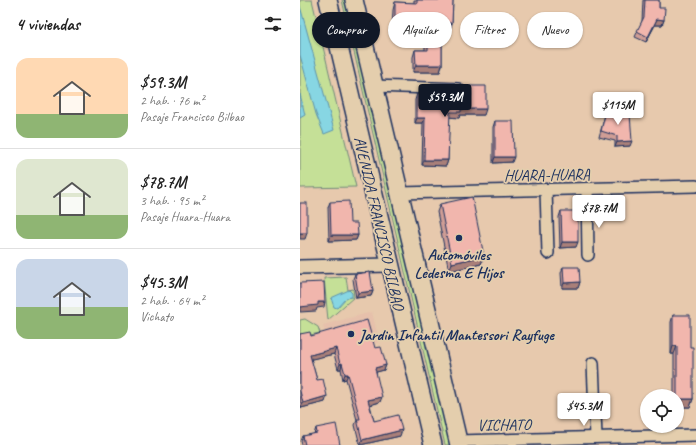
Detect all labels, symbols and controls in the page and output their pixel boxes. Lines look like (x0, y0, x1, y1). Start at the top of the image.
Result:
chip: Comprar (312, 12, 380, 48)
chip: Alquilar (388, 12, 452, 48)
chip: Filtros (460, 12, 519, 48)
chip: Nuevo (527, 12, 583, 48)
icon: filters (262, 13, 284, 35)
text: 4 viviendas (16, 14, 80, 35)
text: $59.3M (140, 72, 186, 93)
icon: home (48, 74, 96, 122)
pin: $59.3M (412, 84, 478, 118)
text: $59.3M (427, 89, 463, 105)
pin: $115M (590, 92, 646, 126)
text: 2 hab. · 76 m² (140, 93, 204, 109)
text: $115M (602, 97, 634, 113)
text: Pasaje Francisco Bilbao (140, 109, 244, 125)
street label: AVENIDA FRANCISCO BILBAO (349, 135, 409, 314)
street label: HUARA-HUARA (504, 164, 591, 186)
text: $78.7M (140, 172, 186, 193)
icon: home (48, 175, 96, 223)
text: 3 hab. · 95 m² (140, 193, 204, 209)
pin: $78.7M (566, 195, 632, 229)
text: $78.7M (581, 200, 617, 216)
text: Pasaje Huara-Huara (140, 209, 230, 225)
marker: Automóviles Ledesma E Hijos (454, 233, 464, 243)
place label: Automóviles Ledesma E Hijos (415, 245, 506, 283)
text: $45.3M (140, 272, 186, 293)
icon: home (48, 275, 96, 323)
text: 2 hab. · 64 m² (140, 293, 204, 309)
text: Vichato (140, 309, 173, 325)
place label: Jardin Infantil Mantessori Rayfuge (358, 325, 556, 345)
marker: Jardin Infantil Mantessori Rayfuge (346, 329, 356, 339)
map controls (640, 389, 684, 433)
button: locate (640, 389, 684, 433)
pin: $45.3M (551, 393, 617, 427)
text: $45.3M (566, 398, 602, 414)
street label: VICHATO (477, 414, 533, 435)

